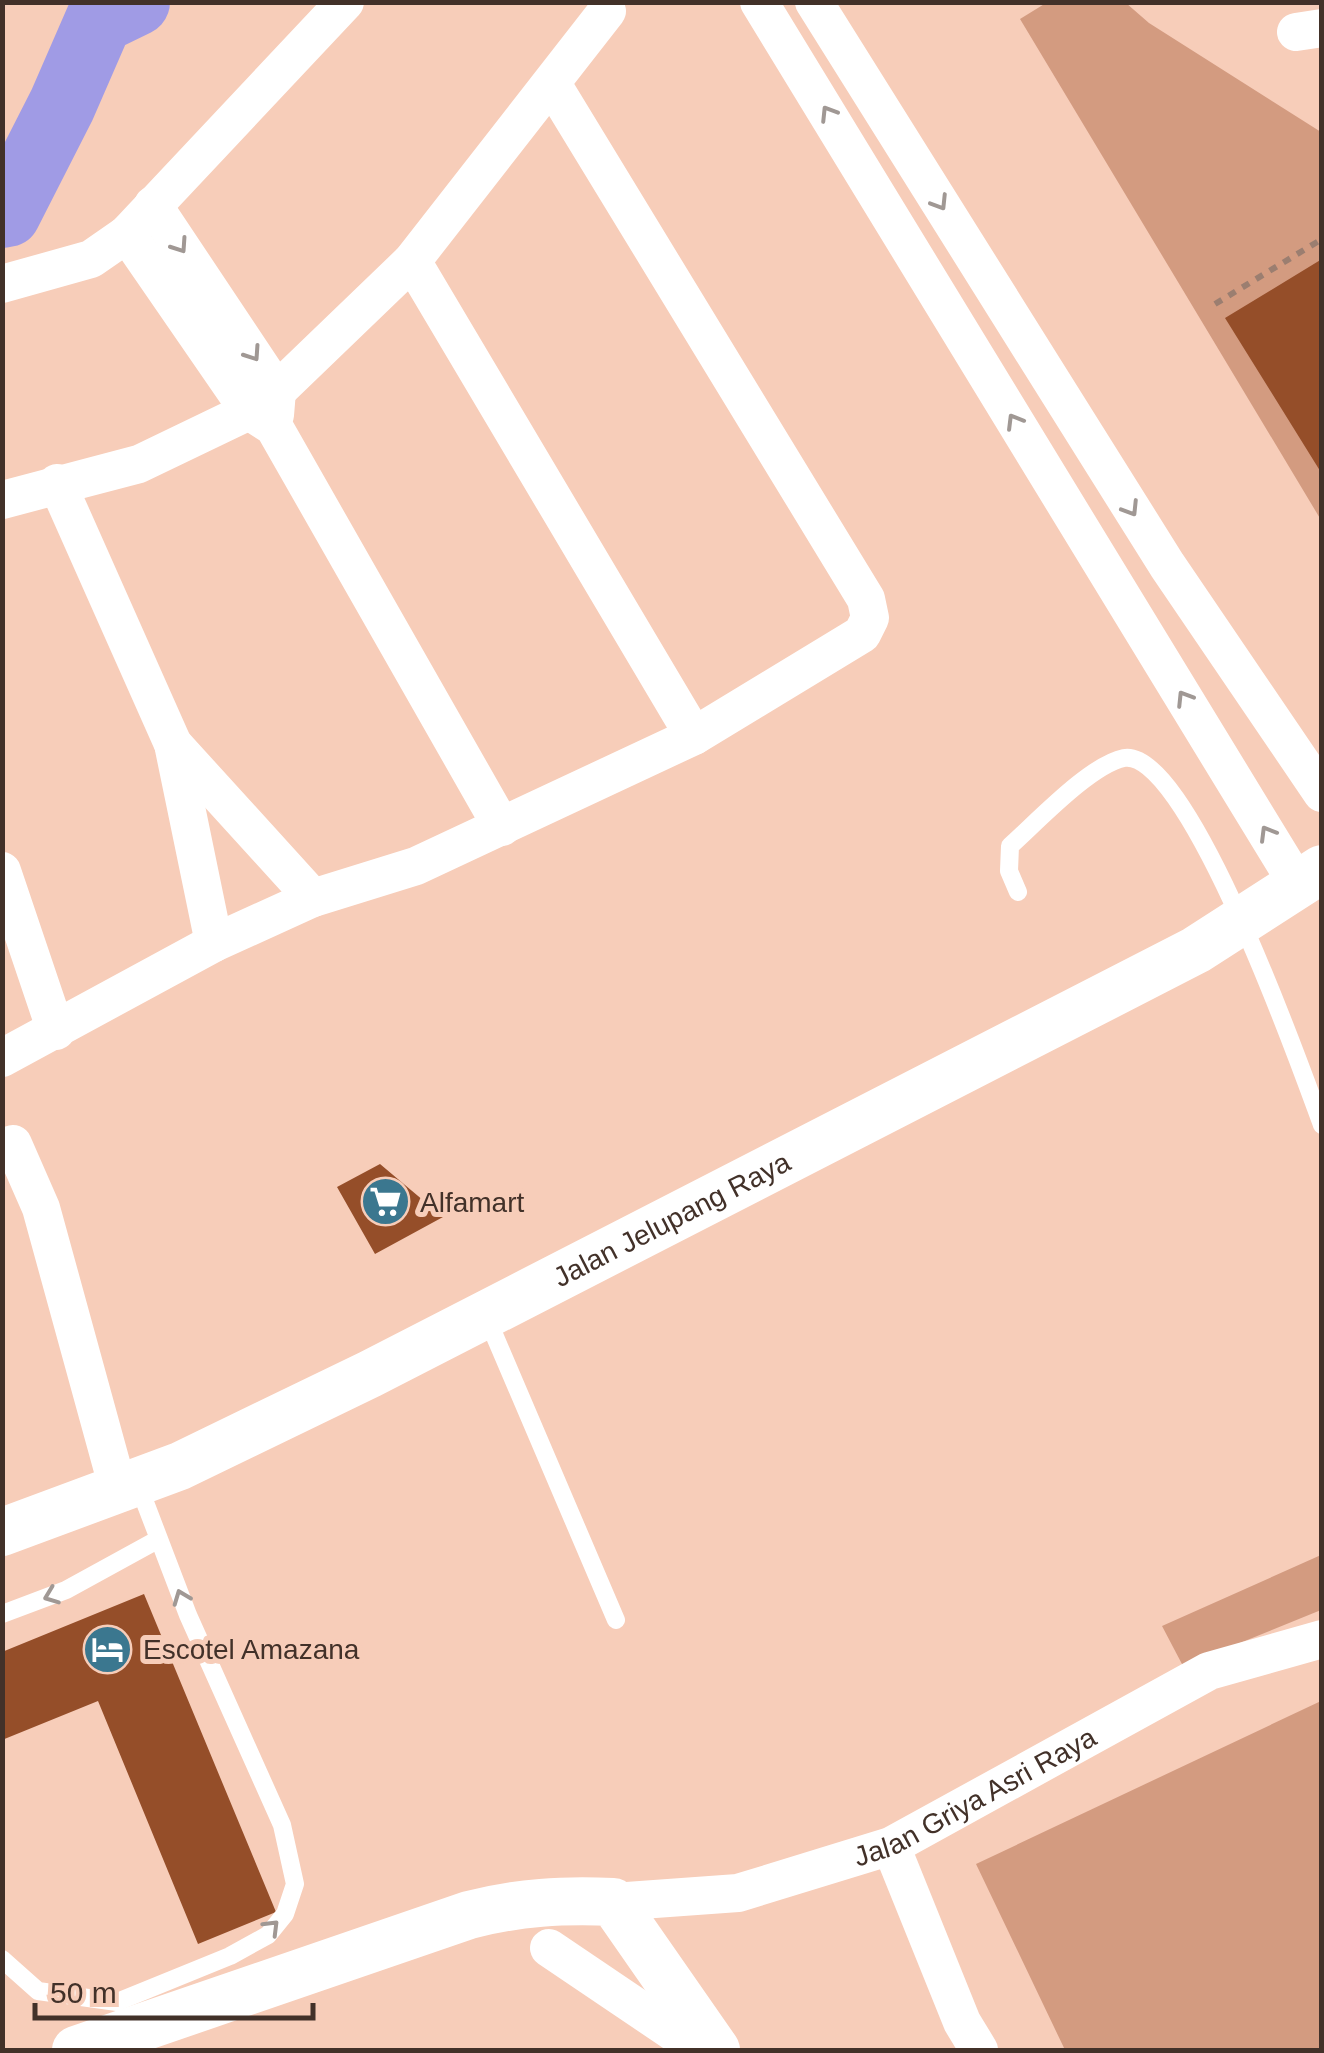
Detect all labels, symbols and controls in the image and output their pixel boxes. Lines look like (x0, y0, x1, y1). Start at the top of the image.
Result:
one-way arrow (821, 105, 840, 123)
one-way arrow (928, 193, 947, 211)
one-way arrow (168, 235, 187, 253)
one-way arrow (240, 343, 259, 361)
one-way arrow (1007, 414, 1026, 432)
one-way arrow (1119, 498, 1138, 516)
one-way arrow (1177, 691, 1196, 709)
one-way arrow (1260, 826, 1279, 844)
street label: Jalan Jelupang Raya (548, 1145, 795, 1293)
supermarket icon: Alfamart (359, 1176, 411, 1228)
place label: Alfamart (420, 1187, 524, 1218)
one-way arrow (43, 1584, 61, 1604)
one-way arrow (173, 1589, 193, 1607)
hotel icon: Escotel Amazana (82, 1623, 134, 1675)
place label: Escotel Amazana (143, 1634, 360, 1665)
street label: Jalan Griya Asri Raya (850, 1721, 1101, 1872)
one-way arrow (261, 1921, 279, 1939)
scale bar (35, 1958, 312, 2020)
text: 50 m (50, 1976, 117, 2009)

